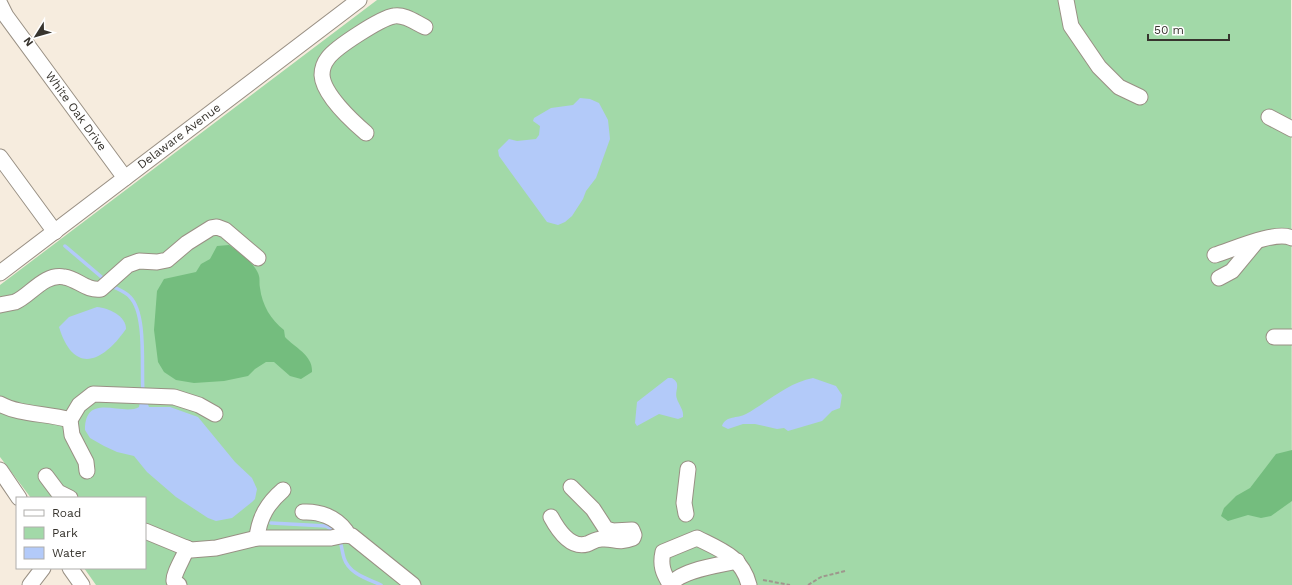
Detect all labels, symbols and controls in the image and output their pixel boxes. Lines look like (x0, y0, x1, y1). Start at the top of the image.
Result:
north arrow (16, 16, 56, 56)
scale bar (1148, 16, 1229, 42)
text: 50 m (1154, 23, 1184, 37)
text: N (21, 35, 36, 49)
street label: White Oak Drive (43, 69, 109, 153)
street label: Delaware Avenue (135, 100, 223, 172)
legend (16, 497, 146, 569)
text: Road (52, 506, 81, 520)
text: Park (52, 526, 78, 540)
text: Water (52, 546, 87, 560)

